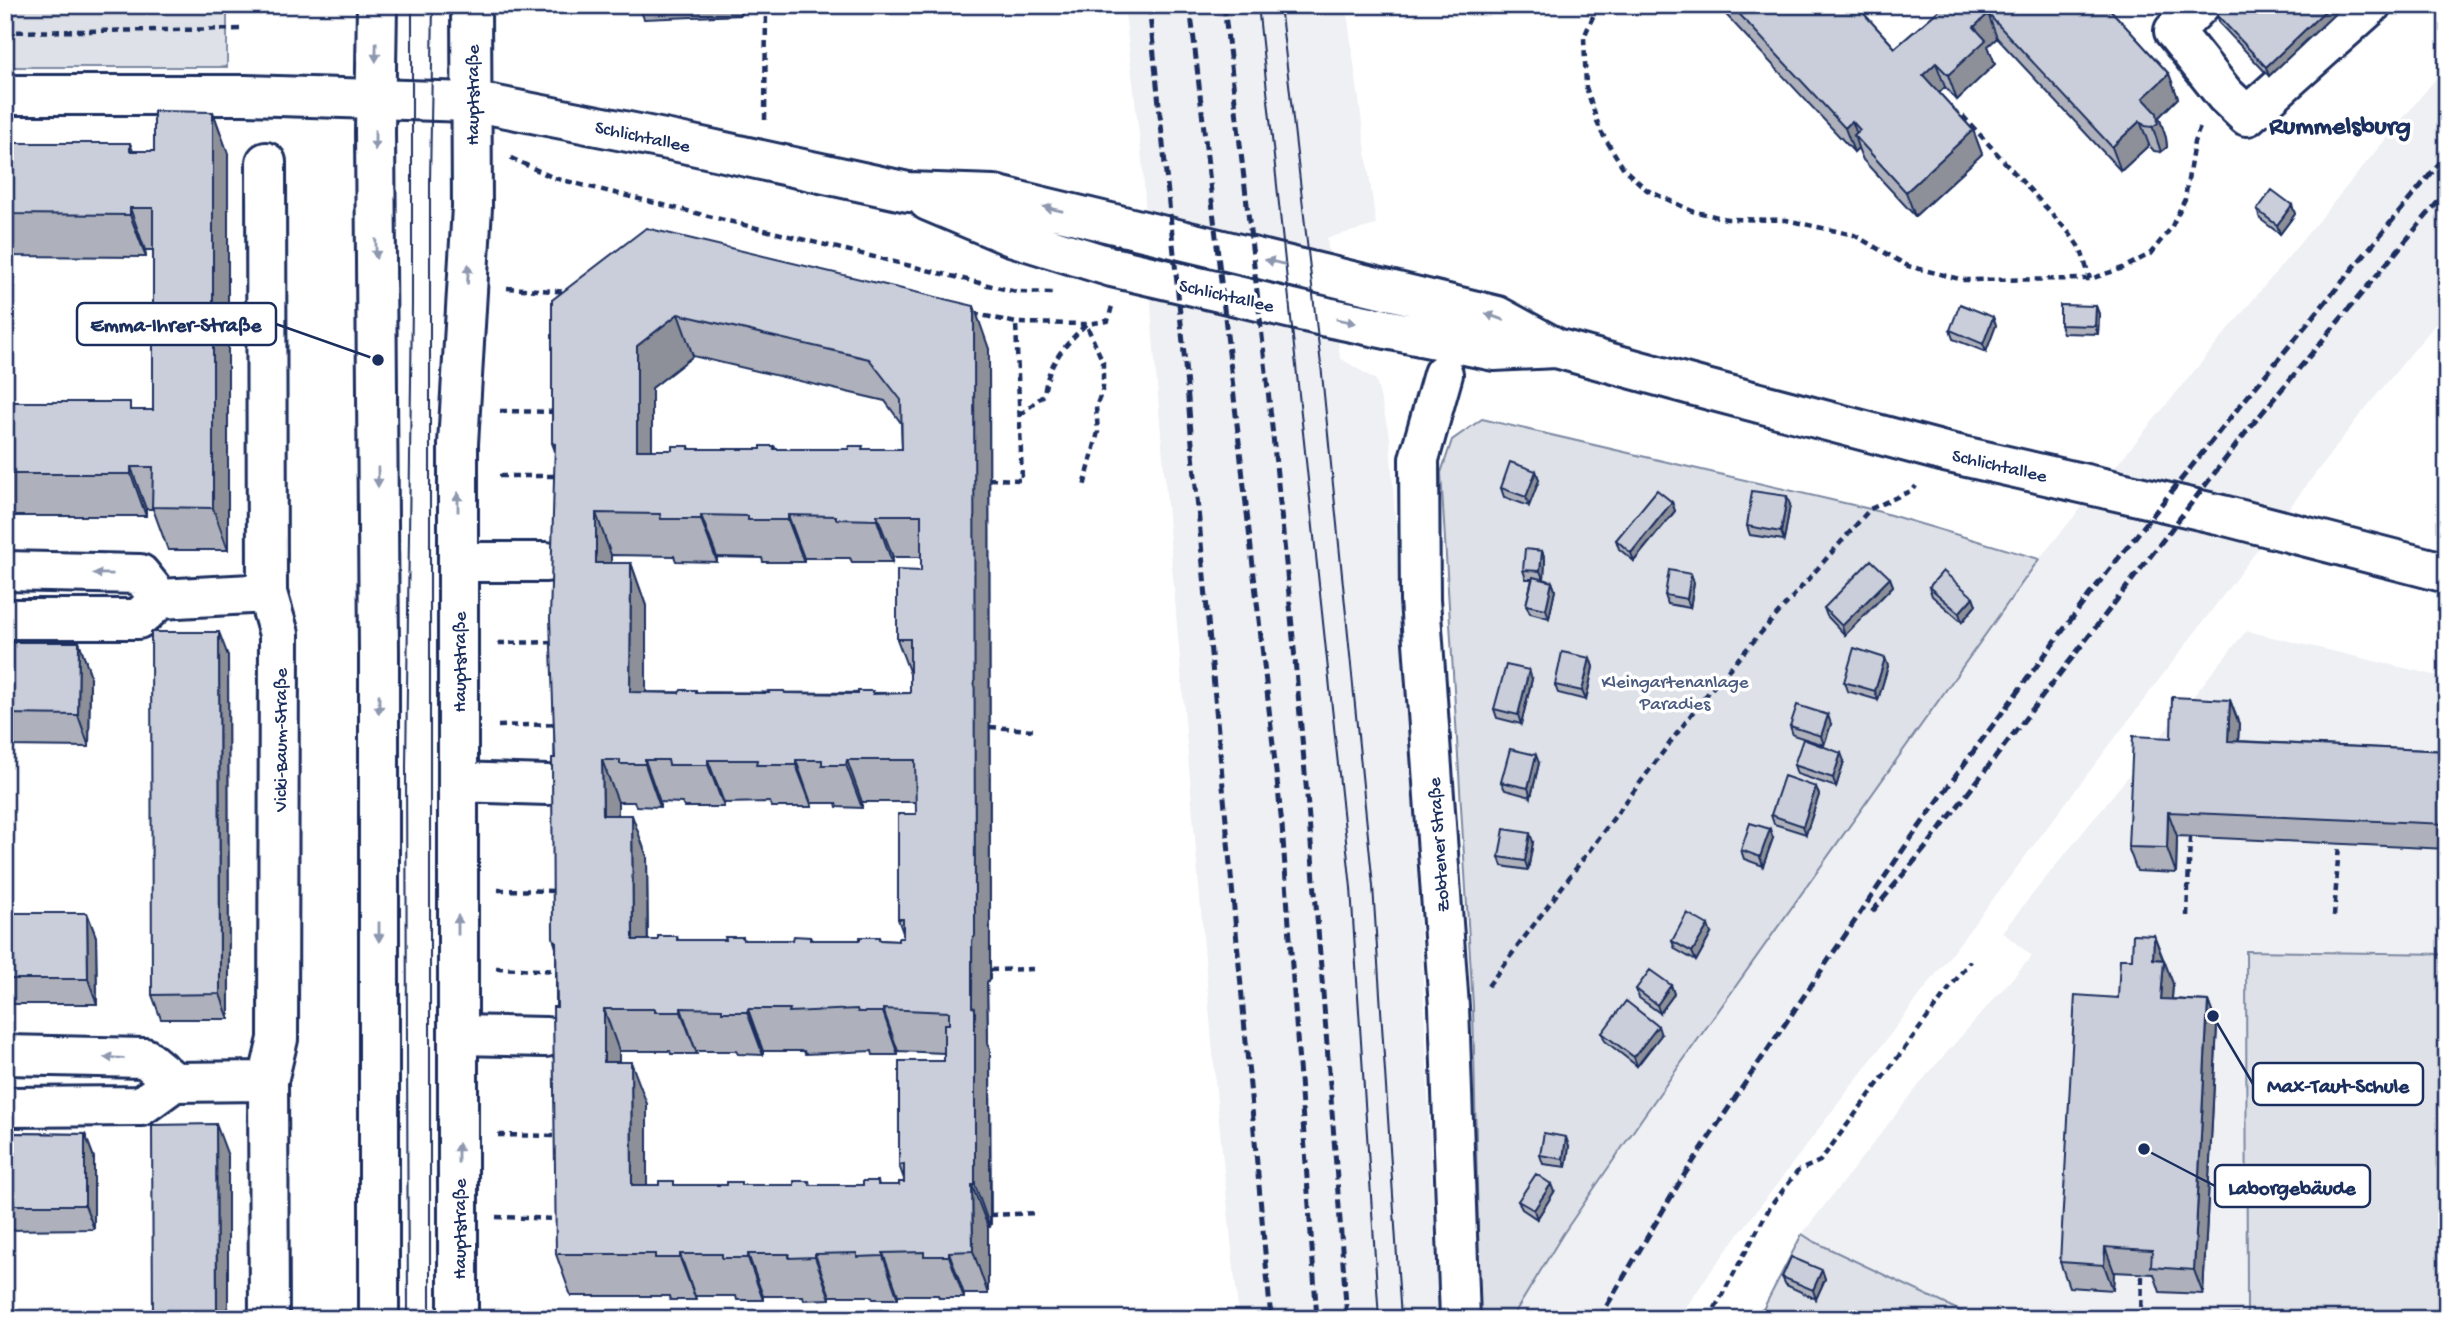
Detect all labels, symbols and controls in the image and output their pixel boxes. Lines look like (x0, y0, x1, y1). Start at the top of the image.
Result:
one-way arrow (370, 41, 382, 63)
street label: Hauptstraße (463, 44, 486, 145)
district label: Rummelsburg (2268, 113, 2411, 144)
street label: Schlichtallee (593, 117, 692, 160)
one-way arrow (369, 129, 381, 151)
one-way arrow (1042, 203, 1064, 214)
one-way arrow (370, 238, 382, 260)
one-way arrow (1263, 256, 1285, 267)
one-way arrow (462, 263, 473, 285)
street label: Schlichtallee (1176, 275, 1276, 320)
callout: Emma-Ihrer-Straße (77, 303, 276, 345)
one-way arrow (1484, 312, 1505, 323)
text: Emma-Ihrer-Straße (91, 315, 263, 340)
one-way arrow (1335, 315, 1357, 326)
street label: Schlichtallee (1949, 445, 2049, 490)
one-way arrow (372, 466, 384, 488)
one-way arrow (452, 490, 464, 512)
one-way arrow (92, 568, 114, 579)
street label: Hauptstraße (450, 611, 473, 712)
street label: Vicki-Baum-Straße (271, 668, 294, 813)
park label: Kleingartenanlage Paradies (1601, 672, 1749, 717)
one-way arrow (373, 693, 385, 715)
street label: Zobtener Straße (1424, 776, 1457, 913)
one-way arrow (452, 914, 464, 936)
one-way arrow (373, 921, 385, 943)
one-way arrow (103, 1052, 125, 1063)
callout: Max-Taut-Schule (2253, 1063, 2423, 1105)
text: Max-Taut-Schule (2267, 1076, 2410, 1101)
one-way arrow (452, 1141, 464, 1163)
callout: Laborgebäude (2215, 1165, 2370, 1207)
street label: Hauptstraße (450, 1178, 473, 1279)
text: Laborgebäude (2228, 1178, 2357, 1203)

